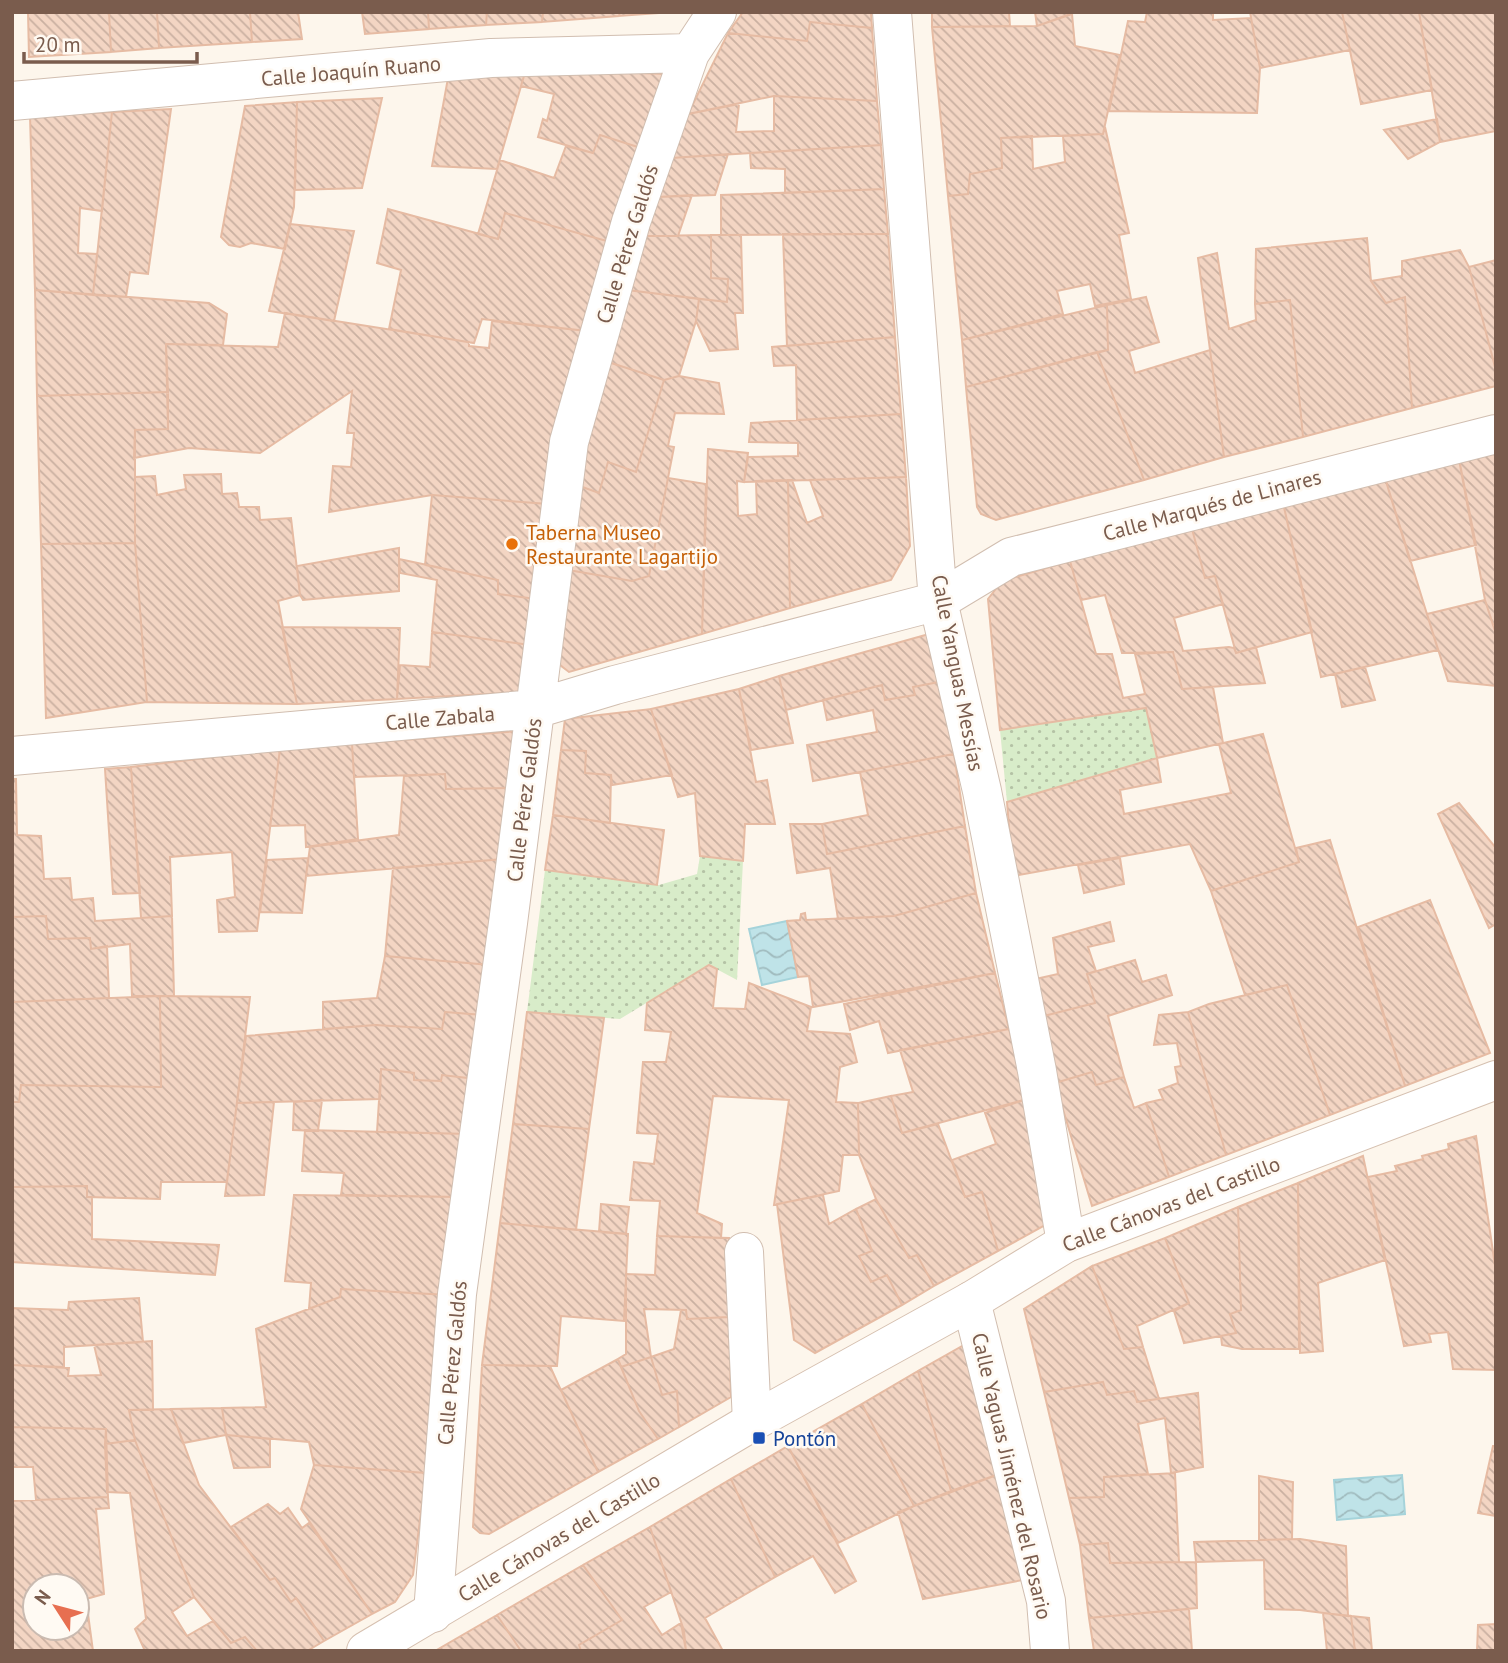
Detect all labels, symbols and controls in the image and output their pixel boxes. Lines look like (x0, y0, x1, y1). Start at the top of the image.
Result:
scale bar (24, 21, 198, 65)
text: 20 m (35, 31, 81, 58)
street label: Calle Joaquín Ruano (260, 50, 442, 92)
street label: Calle Pérez Galdós (590, 161, 664, 327)
street label: Calle Marqués de Linares (1100, 463, 1324, 547)
place label: Taberna Museo Restaurante Lagartijo (526, 519, 718, 570)
marker: Taberna Museo Restaurante Lagartijo (504, 536, 520, 552)
street label: Calle Yanguas Messías (926, 573, 990, 773)
street label: Calle Zabala (384, 700, 496, 736)
street label: Calle Pérez Galdós (501, 716, 547, 884)
street label: Calle Cánovas del Castillo (1058, 1150, 1284, 1258)
street label: Calle Pérez Galdós (431, 1280, 473, 1446)
street label: Calle Yaguas Jiménez del Rosario (966, 1330, 1058, 1622)
place label: Pontón (773, 1425, 836, 1452)
marker: Pontón (751, 1430, 767, 1446)
street label: Calle Cánovas del Castillo (453, 1466, 665, 1608)
north arrow (21, 1572, 91, 1642)
text: N (29, 1585, 56, 1609)

